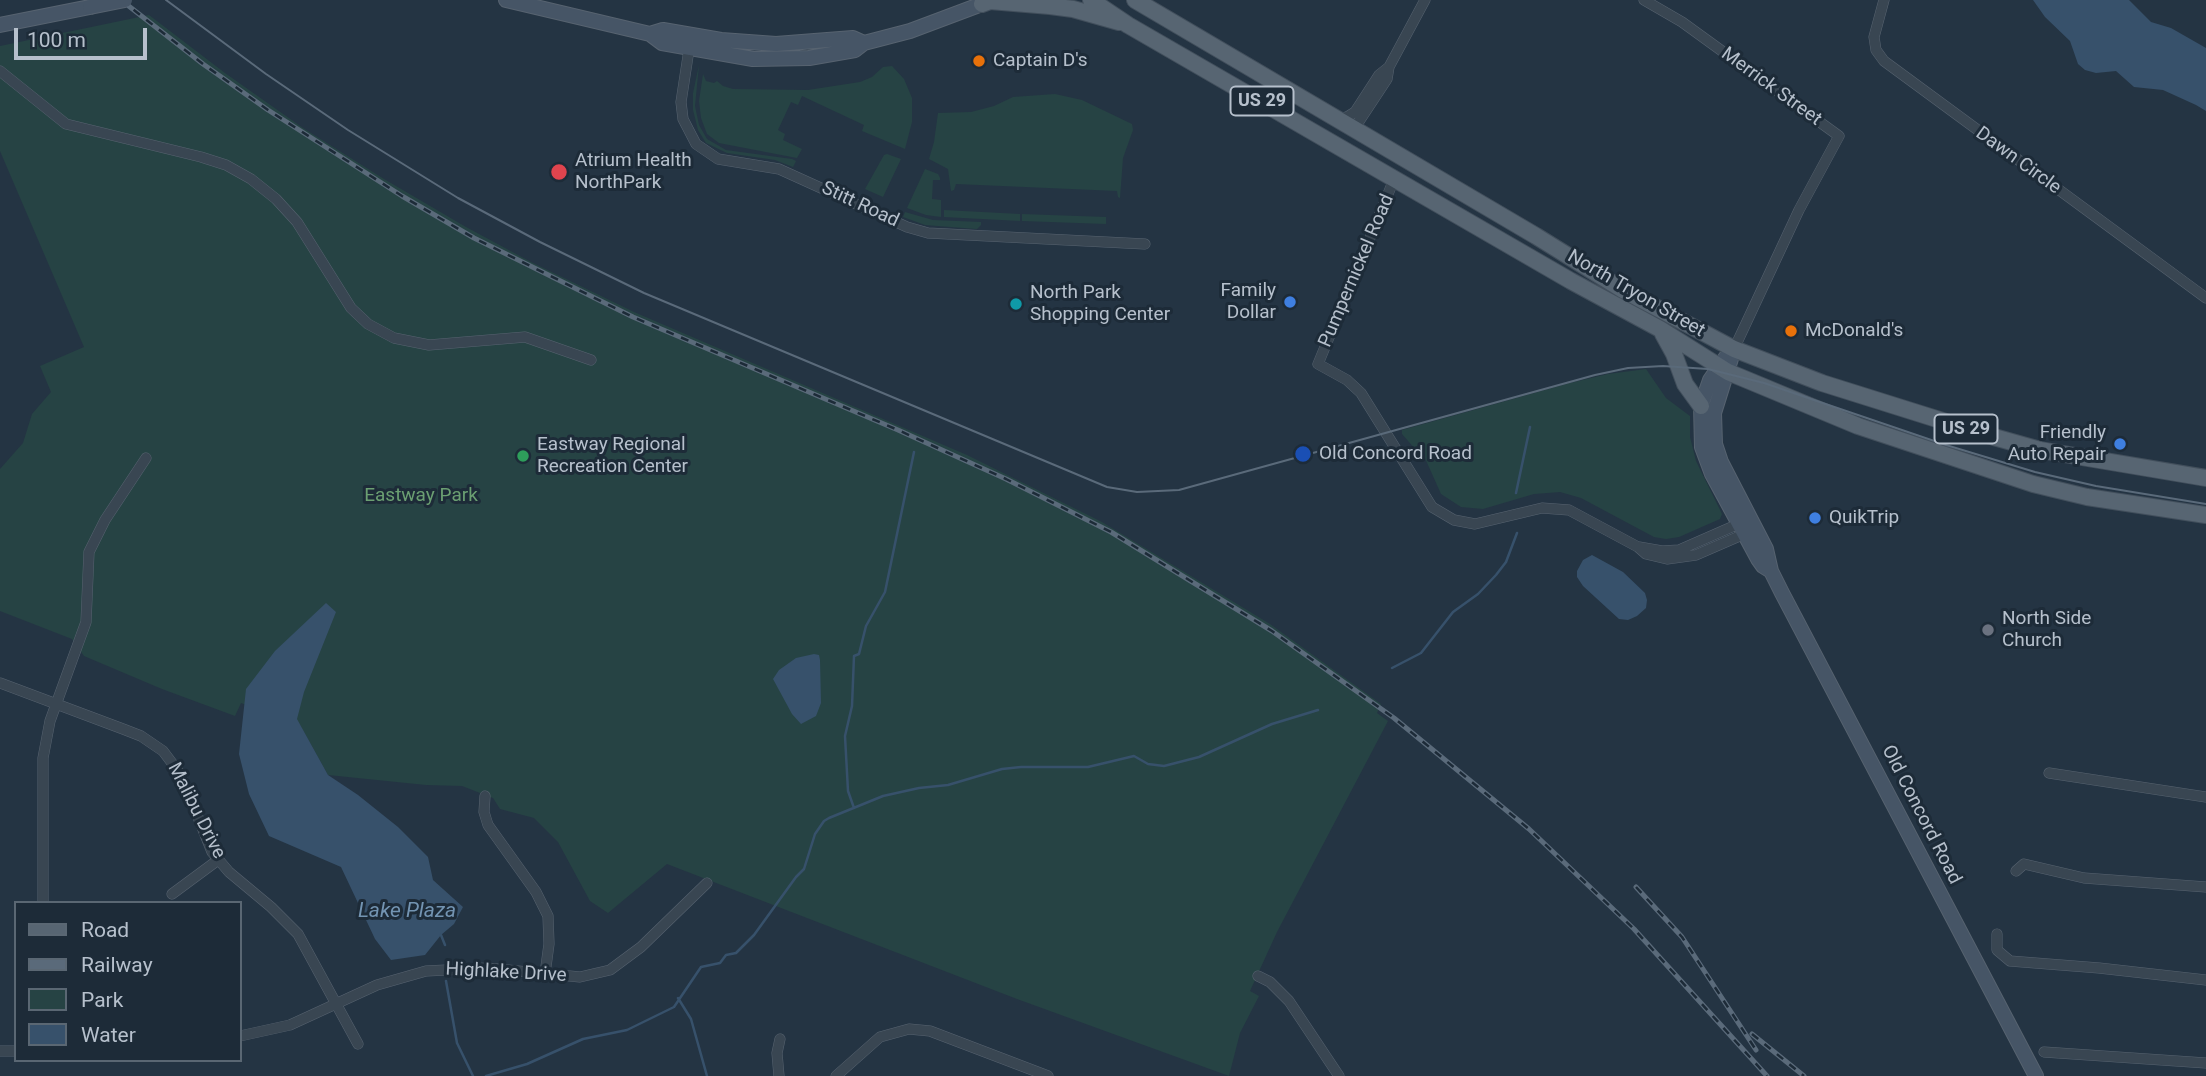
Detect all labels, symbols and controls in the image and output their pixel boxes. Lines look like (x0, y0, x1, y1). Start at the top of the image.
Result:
scale bar (18, 14, 150, 58)
text: 100 m (27, 28, 86, 52)
street label: Merrick Street (1716, 43, 1826, 131)
place label: Captain D's (993, 50, 1088, 72)
marker: Captain D's (971, 53, 987, 69)
road number: US 29 (1230, 86, 1294, 116)
street label: Dawn Circle (1971, 122, 2065, 200)
place label: Atrium Health NorthPark (575, 150, 692, 194)
marker: Atrium Health NorthPark (549, 162, 569, 182)
street label: Stitt Road (818, 177, 902, 233)
street label: Pumpernickel Road (1315, 191, 1399, 351)
street label: North Tryon Street (1563, 245, 1709, 343)
place label: Family Dollar (1221, 280, 1276, 324)
place label: North Park Shopping Center (1030, 282, 1170, 326)
marker: Family Dollar (1282, 294, 1298, 310)
marker: North Park Shopping Center (1008, 296, 1024, 312)
place label: McDonald's (1805, 320, 1903, 342)
marker: McDonald's (1783, 323, 1799, 339)
road number: US 29 (1934, 414, 1997, 444)
place label: Friendly Auto Repair (2008, 422, 2106, 466)
place label: Eastway Regional Recreation Center (537, 434, 688, 478)
marker: Friendly Auto Repair (2112, 436, 2128, 452)
place label: Old Concord Road (1319, 443, 1472, 465)
marker: Old Concord Road (1293, 444, 1313, 464)
marker: Eastway Regional Recreation Center (515, 448, 531, 464)
park label: Eastway Park (364, 485, 478, 507)
place label: QuikTrip (1829, 507, 1899, 529)
marker: QuikTrip (1807, 510, 1823, 526)
place label: North Side Church (2002, 608, 2091, 652)
marker: North Side Church (1980, 622, 1996, 638)
street label: Old Concord Road (1876, 742, 1966, 888)
street label: Malibu Drive (162, 759, 230, 863)
water label: Lake Plaza (358, 899, 456, 925)
legend (14, 901, 242, 1062)
text: Road (81, 918, 129, 942)
text: Railway (81, 953, 153, 977)
street label: Highlake Drive (445, 958, 567, 988)
text: Park (81, 988, 123, 1012)
text: Water (81, 1023, 136, 1047)

